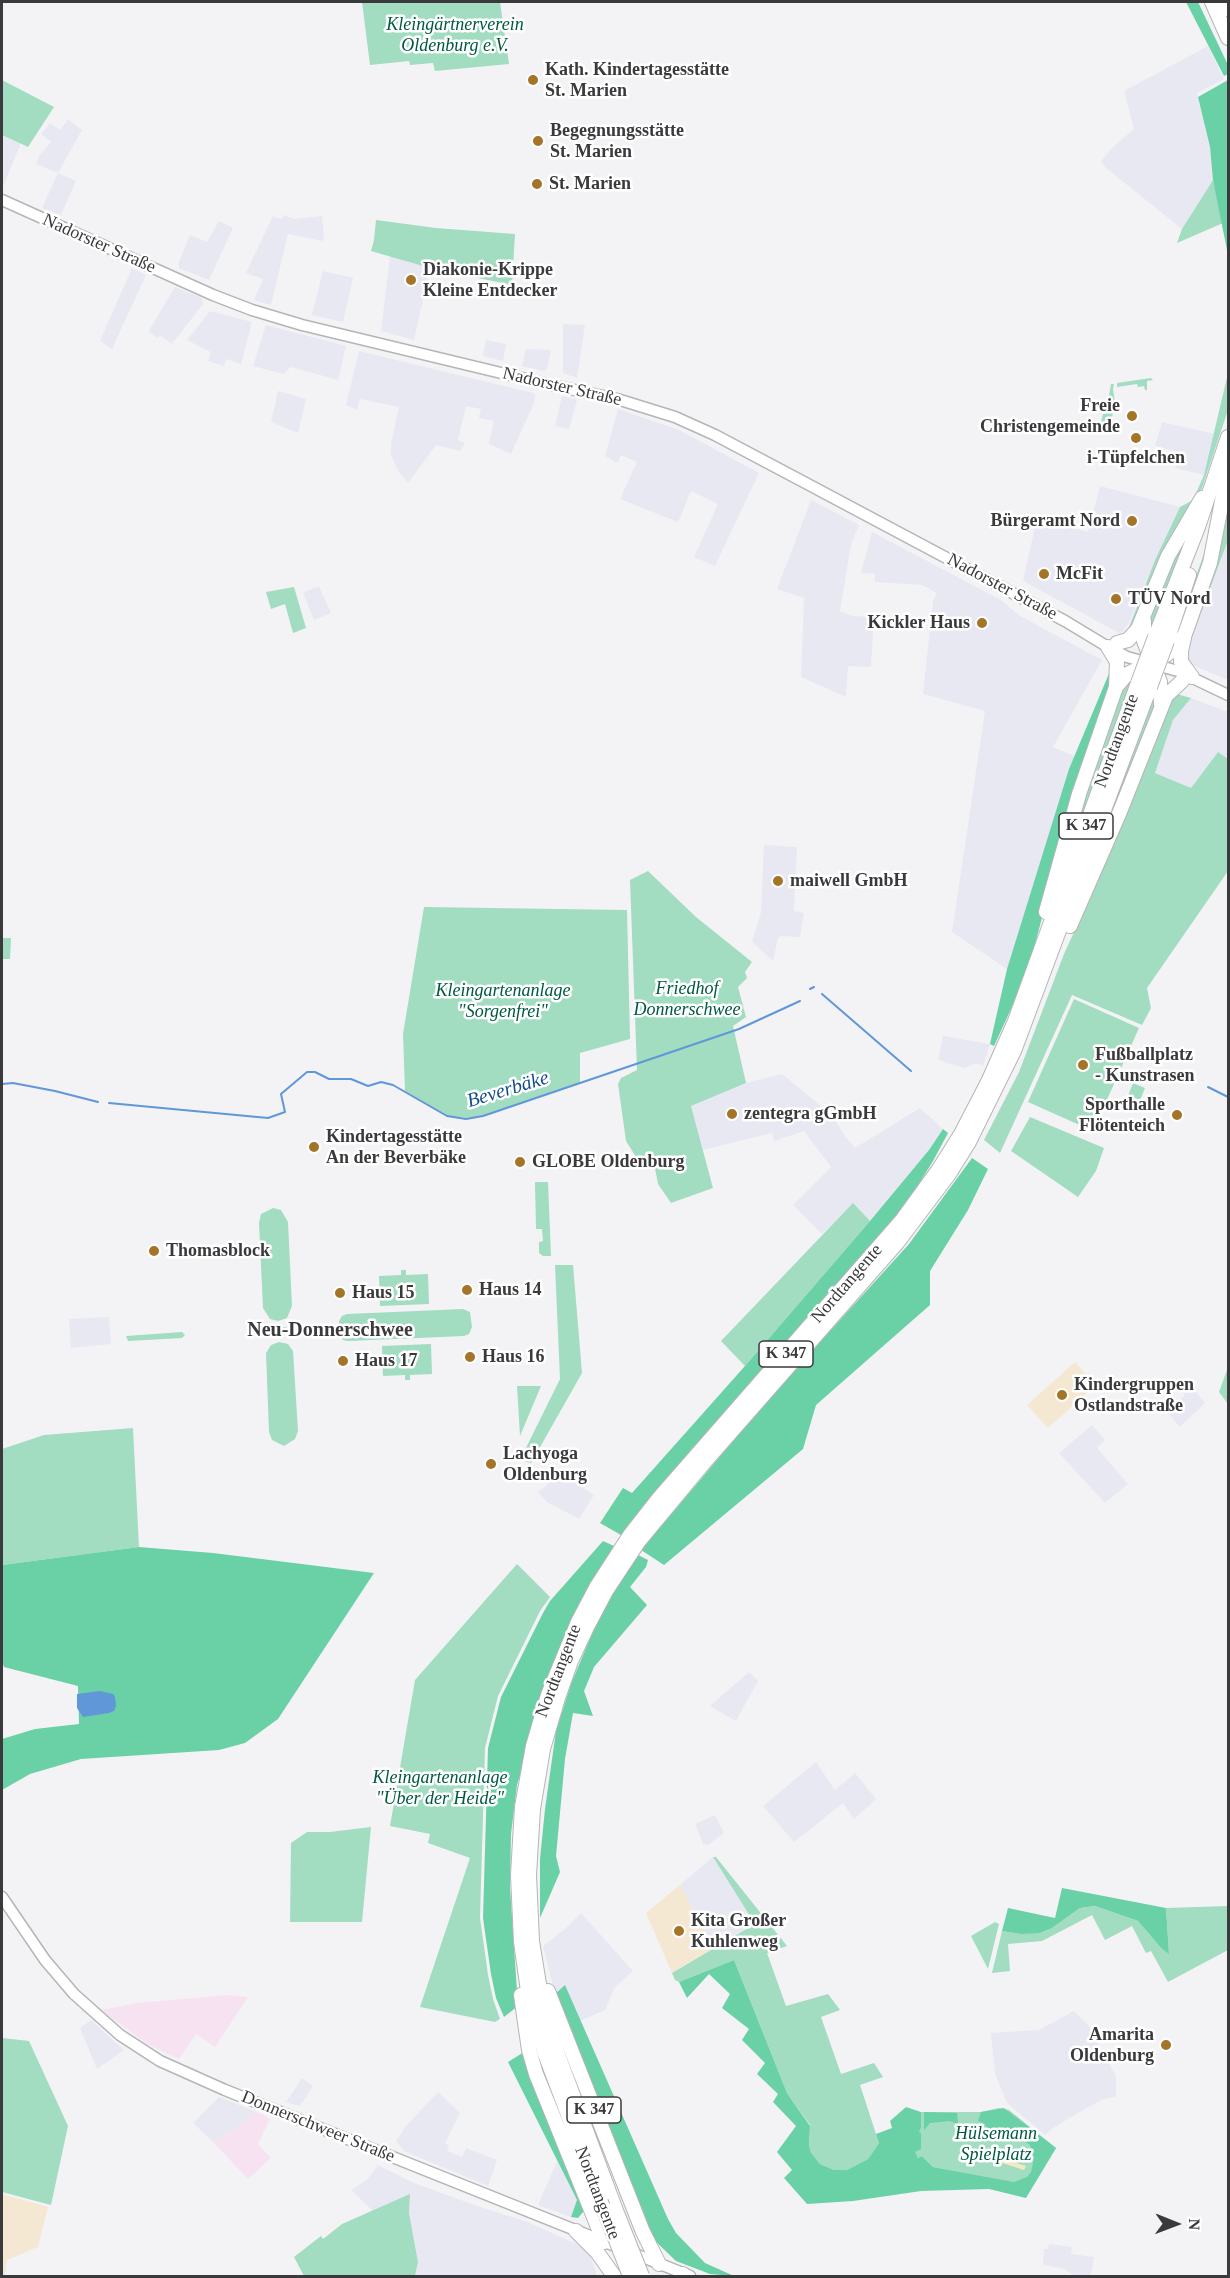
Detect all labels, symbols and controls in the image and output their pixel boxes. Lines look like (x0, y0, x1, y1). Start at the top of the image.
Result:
park label: Kleingärtnerverein Oldenburg e.V. (386, 14, 524, 57)
place label: Kath. Kindertagesstätte St. Marien (545, 59, 729, 101)
marker: Kath. Kindertagesstätte St. Marien (526, 73, 540, 87)
place label: Begegnungsstätte St. Marien (550, 120, 684, 162)
marker: Begegnungsstätte St. Marien (531, 134, 545, 148)
place label: St. Marien (549, 173, 631, 195)
marker: St. Marien (530, 177, 544, 191)
street label: Nadorster Straße (39, 209, 159, 279)
place label: Diakonie-Krippe Kleine Entdecker (423, 259, 557, 302)
marker: Diakonie-Krippe Kleine Entdecker (404, 273, 418, 287)
street label: Nadorster Straße (500, 363, 624, 411)
place label: Freie Christengemeinde (980, 395, 1120, 438)
marker: Freie Christengemeinde (1125, 409, 1139, 423)
marker: i-Tüpfelchen (1129, 431, 1143, 445)
place label: i-Tüpfelchen (1087, 447, 1185, 469)
place label: Bürgeramt Nord (991, 510, 1120, 532)
marker: Bürgeramt Nord (1125, 514, 1139, 528)
street label: Nadorster Straße (943, 549, 1061, 625)
place label: McFit (1056, 563, 1103, 585)
marker: McFit (1037, 567, 1051, 581)
place label: TÜV Nord (1128, 588, 1211, 610)
marker: TÜV Nord (1109, 592, 1123, 606)
place label: Kickler Haus (868, 612, 970, 634)
marker: Kickler Haus (975, 616, 989, 630)
street label: Nordtangente (1090, 691, 1144, 791)
road number: K 347 (1059, 813, 1113, 839)
place label: maiwell GmbH (790, 870, 907, 892)
marker: maiwell GmbH (771, 874, 785, 888)
park label: Friedhof Donnerschwee (634, 978, 740, 1020)
park label: Kleingartenanlage "Sorgenfrei" (436, 980, 570, 1022)
place label: Fußballplatz - Kunstrasen (1095, 1044, 1195, 1086)
marker: Fußballplatz - Kunstrasen (1076, 1058, 1090, 1072)
water label: Beverbäke (464, 1066, 552, 1114)
place label: Sporthalle Flötenteich (1079, 1094, 1165, 1136)
place label: zentegra gGmbH (744, 1103, 876, 1125)
marker: zentegra gGmbH (725, 1107, 739, 1121)
marker: Sporthalle Flötenteich (1170, 1108, 1184, 1122)
place label: Kindertagesstätte An der Beverbäke (326, 1126, 466, 1168)
marker: Kindertagesstätte An der Beverbäke (307, 1140, 321, 1154)
place label: GLOBE Oldenburg (532, 1151, 685, 1173)
marker: GLOBE Oldenburg (513, 1155, 527, 1169)
place label: Thomasblock (166, 1240, 270, 1262)
street label: Nordtangente (807, 1240, 887, 1328)
marker: Thomasblock (147, 1244, 161, 1258)
place label: Haus 14 (479, 1279, 542, 1301)
place label: Haus 15 (352, 1282, 415, 1304)
marker: Haus 14 (460, 1283, 474, 1297)
marker: Haus 15 (333, 1286, 347, 1300)
district label: Neu-Donnerschwee (247, 1319, 413, 1343)
road number: K 347 (759, 1341, 813, 1367)
place label: Haus 16 (482, 1346, 545, 1368)
place label: Haus 17 (355, 1350, 418, 1372)
marker: Haus 16 (463, 1350, 477, 1364)
marker: Haus 17 (336, 1354, 350, 1368)
place label: Kindergruppen Ostlandstraße (1074, 1374, 1194, 1416)
marker: Kindergruppen Ostlandstraße (1055, 1388, 1069, 1402)
place label: Lachyoga Oldenburg (503, 1443, 587, 1486)
marker: Lachyoga Oldenburg (484, 1457, 498, 1471)
street label: Nordtangente (531, 1621, 587, 1721)
park label: Kleingartenanlage "Über der Heide" (373, 1767, 507, 1810)
place label: Kita Großer Kuhlenweg (691, 1910, 786, 1952)
marker: Kita Großer Kuhlenweg (672, 1924, 686, 1938)
place label: Amarita Oldenburg (1070, 2024, 1154, 2066)
marker: Amarita Oldenburg (1159, 2038, 1173, 2052)
street label: Donnerschweer Straße (238, 2086, 398, 2168)
road number: K 347 (567, 2097, 621, 2123)
park label: Hülsemann Spielplatz (955, 2123, 1037, 2166)
street label: Nordtangente (569, 2143, 625, 2243)
north arrow (1146, 2194, 1206, 2254)
text: N (1186, 2218, 1203, 2230)

